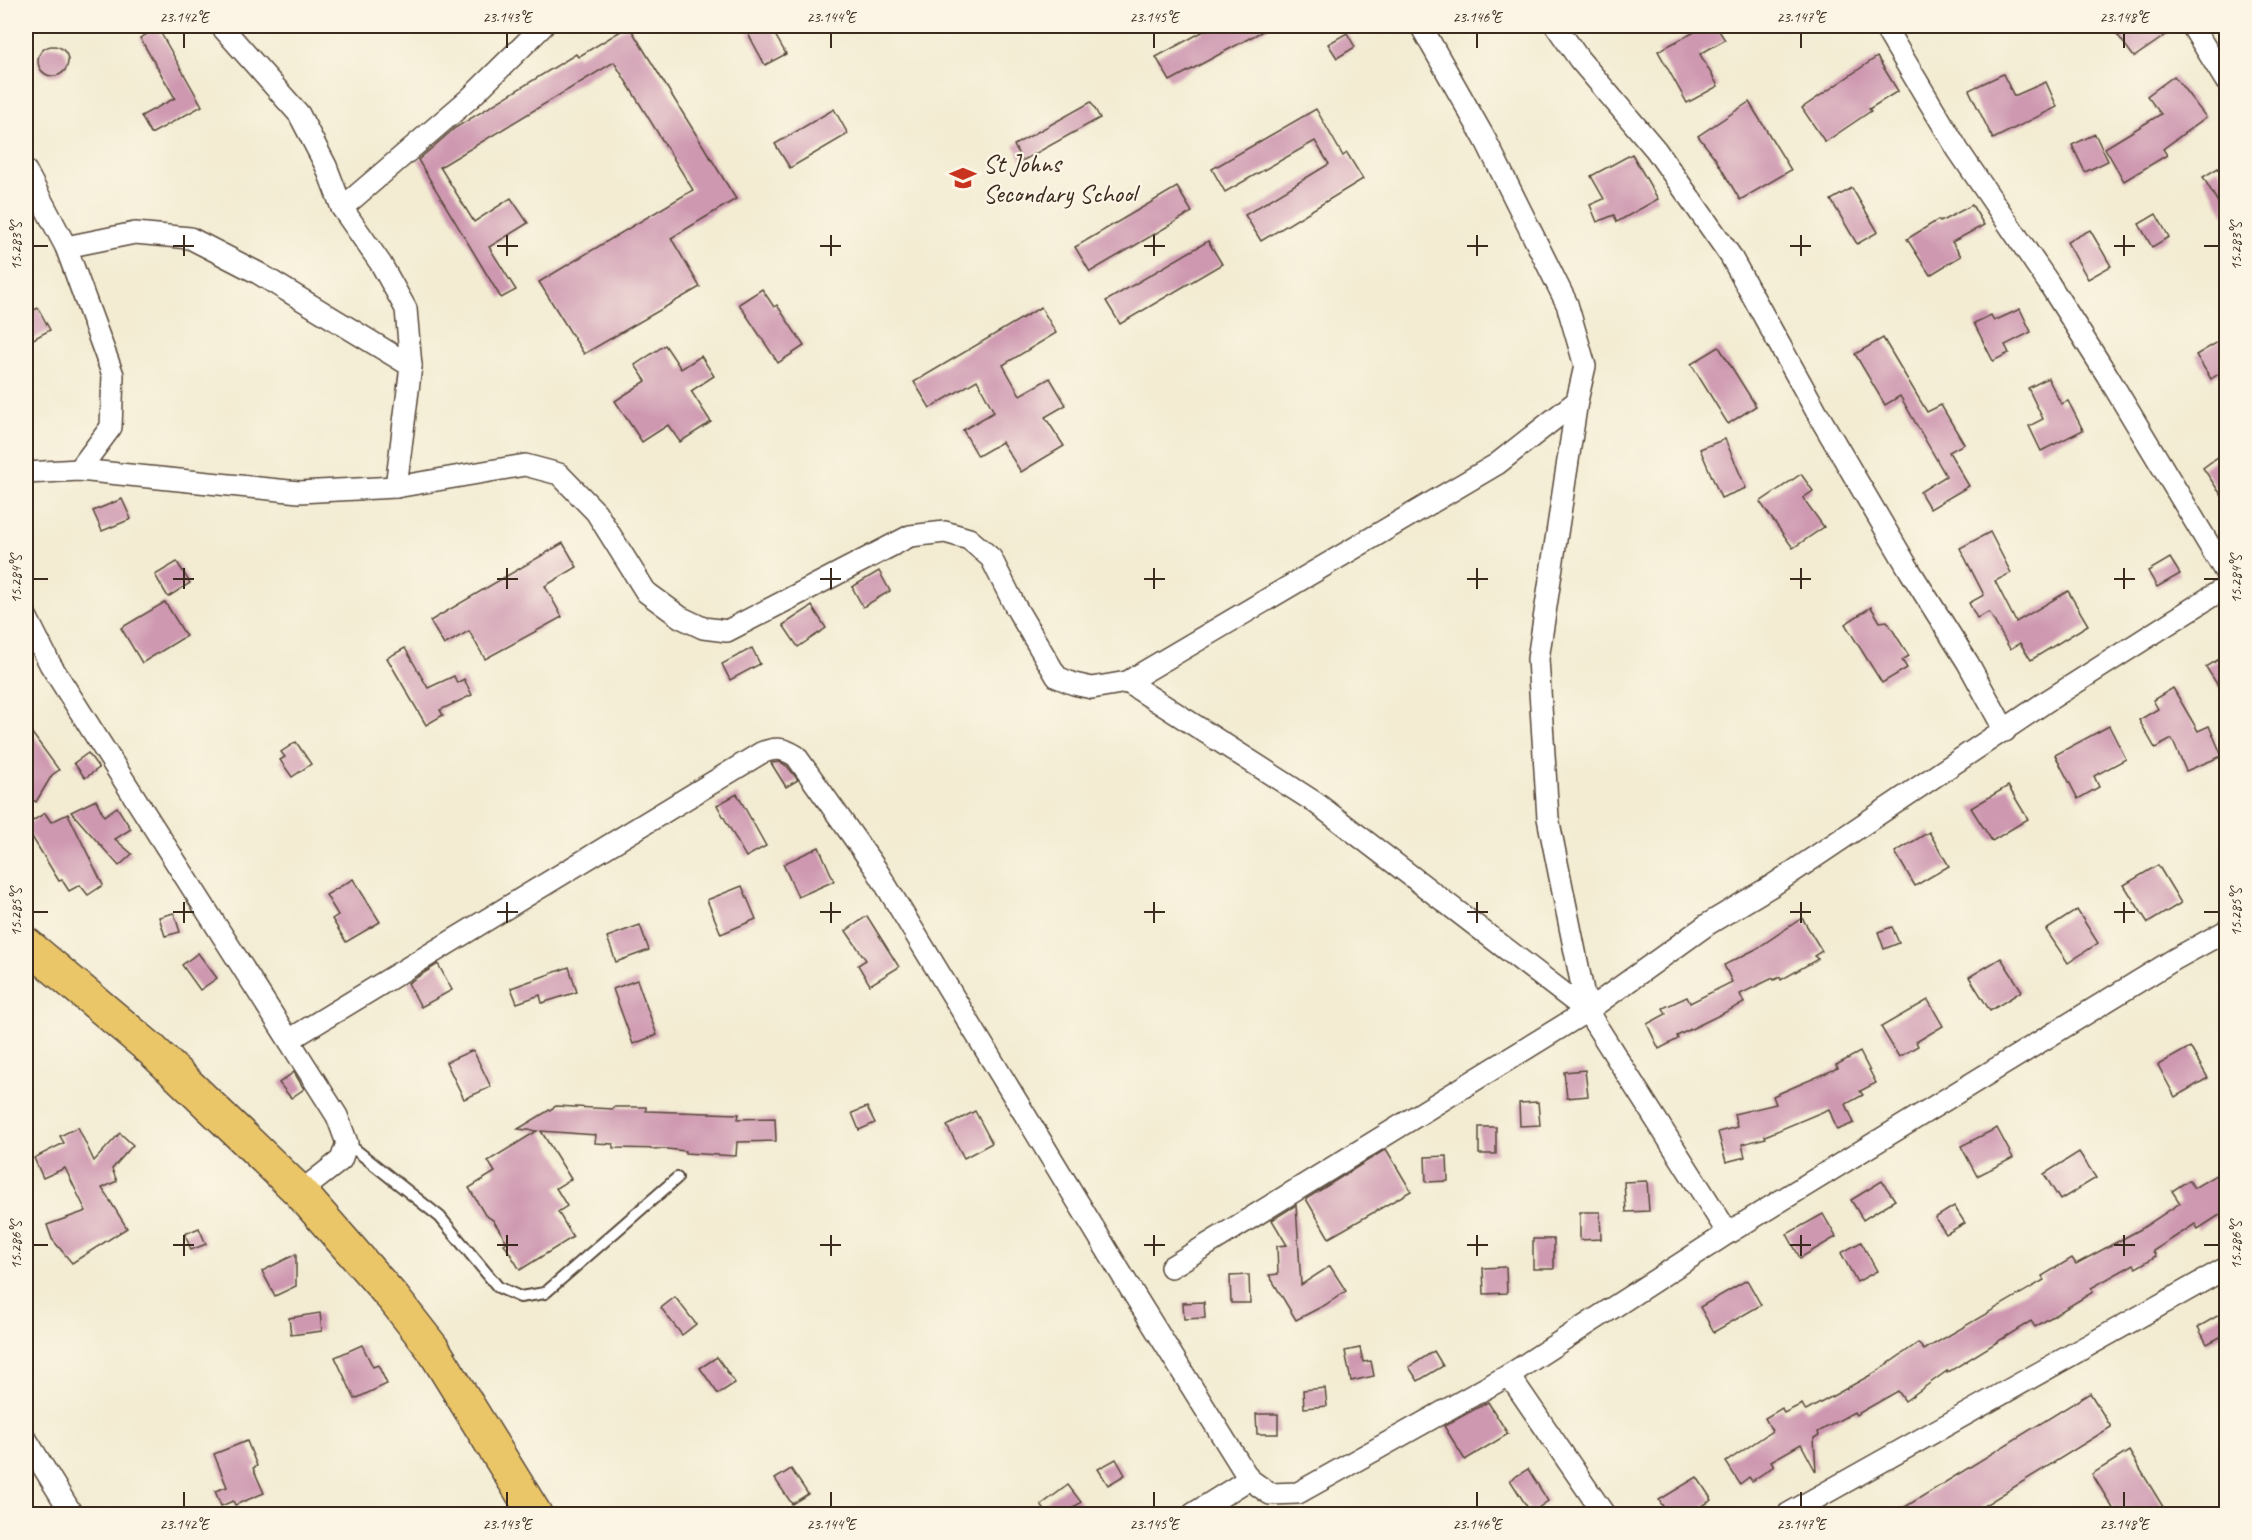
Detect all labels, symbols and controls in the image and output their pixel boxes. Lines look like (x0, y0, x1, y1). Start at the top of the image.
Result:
text: 23.142°E (160, 8, 211, 27)
text: 23.143°E (483, 8, 534, 27)
text: 23.144°E (807, 8, 858, 27)
text: 23.145°E (1130, 8, 1181, 27)
text: 23.146°E (1453, 8, 1504, 27)
text: 23.147°E (1777, 8, 1828, 27)
text: 23.148°E (2100, 8, 2151, 27)
place label: St Johns Secondary School (983, 147, 1141, 210)
school or university icon: St Johns Secondary School (948, 163, 978, 193)
text: 15.283°S (7, 219, 26, 270)
text: 15.283°S (2227, 219, 2246, 270)
text: 15.284°S (7, 552, 26, 603)
text: 15.284°S (2227, 552, 2246, 603)
text: 15.285°S (7, 885, 26, 936)
text: 15.285°S (2227, 885, 2246, 936)
text: 15.286°S (7, 1218, 26, 1269)
text: 15.286°S (2227, 1218, 2246, 1269)
text: 23.142°E (160, 1515, 211, 1534)
text: 23.143°E (483, 1515, 534, 1534)
text: 23.144°E (807, 1515, 858, 1534)
text: 23.145°E (1130, 1515, 1181, 1534)
text: 23.146°E (1453, 1515, 1504, 1534)
text: 23.147°E (1777, 1515, 1828, 1534)
text: 23.148°E (2100, 1515, 2151, 1534)

